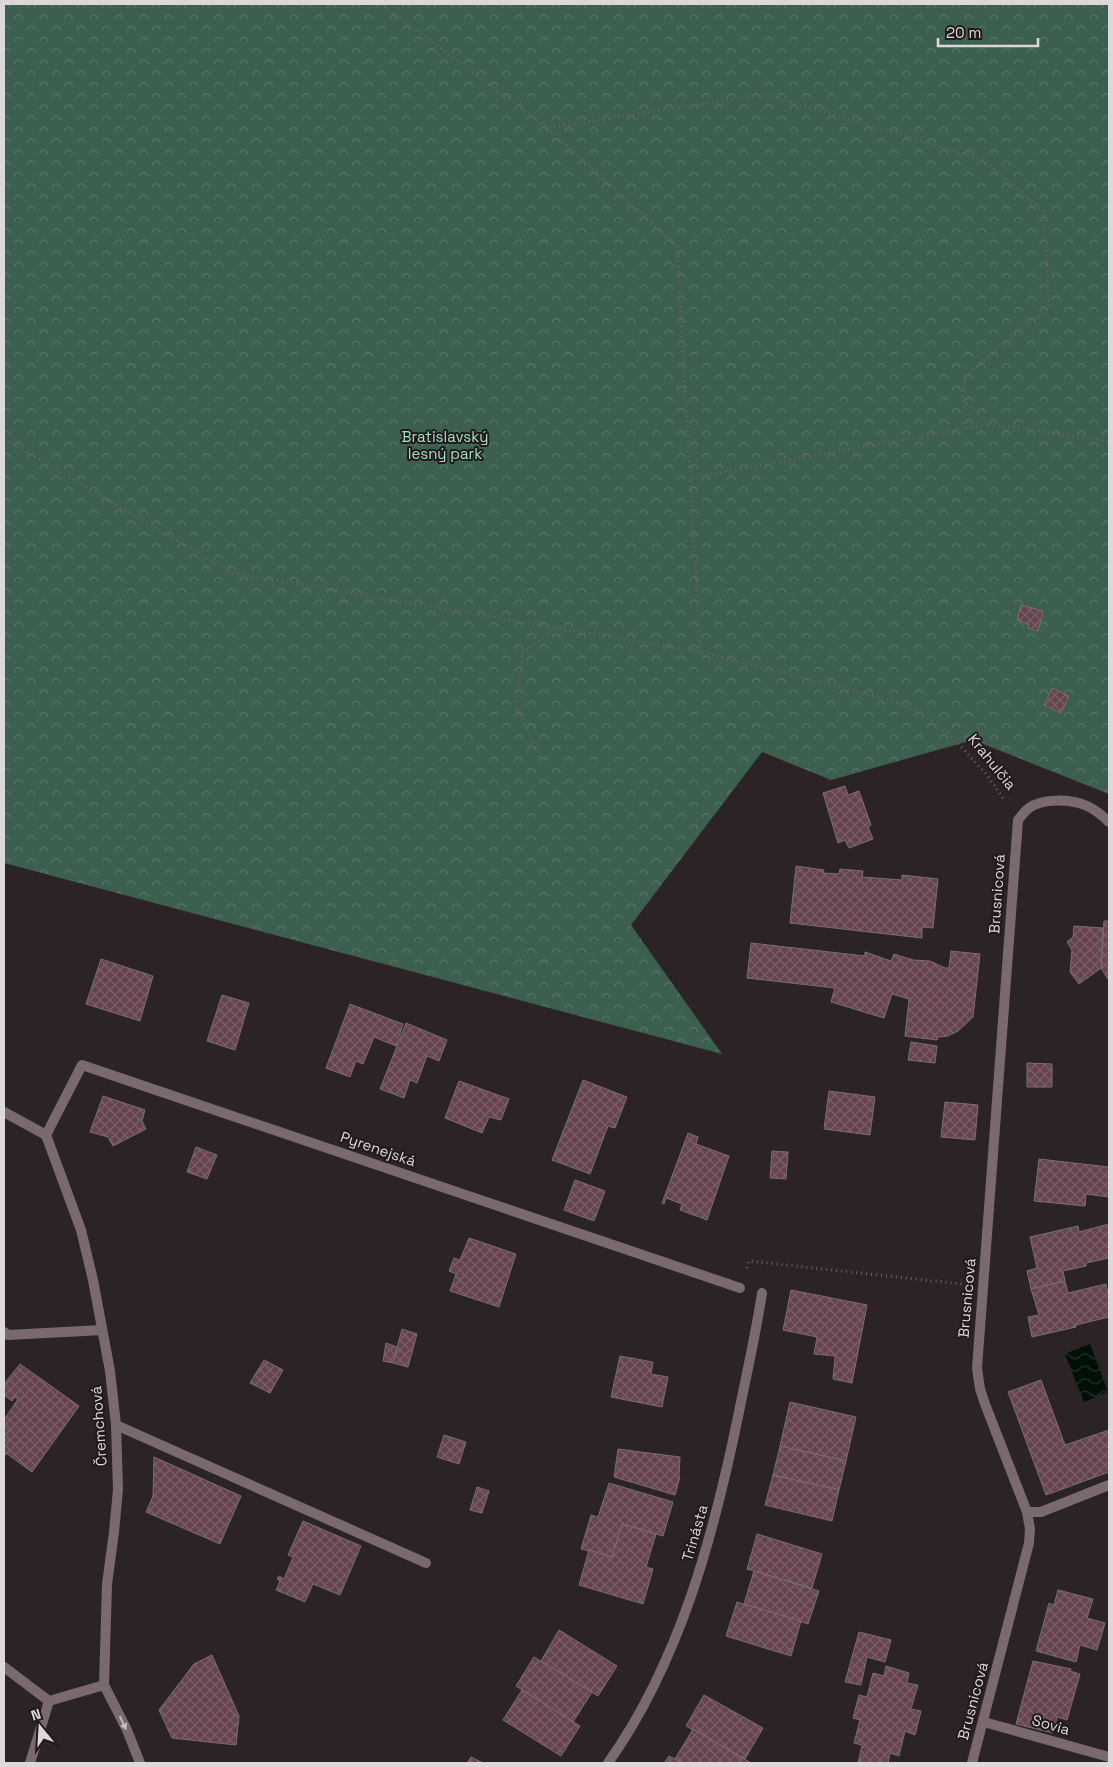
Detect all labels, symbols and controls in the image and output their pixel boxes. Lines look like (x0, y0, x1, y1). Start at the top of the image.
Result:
scale bar (938, 15, 1038, 47)
text: 20 m (946, 23, 981, 42)
park label: Bratislavský lesný park (402, 427, 488, 463)
street label: Krahulčia (964, 730, 1021, 794)
street label: Brusnicová (984, 853, 1009, 934)
street label: Pyrenejská (338, 1127, 419, 1170)
street label: Brusnicová (954, 1257, 979, 1339)
street label: Čremchová (86, 1385, 111, 1467)
street label: Trinásta (677, 1502, 712, 1563)
street label: Brusnicová (953, 1659, 992, 1742)
north arrow (15, 1702, 65, 1752)
text: N (29, 1705, 43, 1725)
street label: Sovia (1030, 1710, 1073, 1739)
one-way arrow (119, 1716, 127, 1730)

